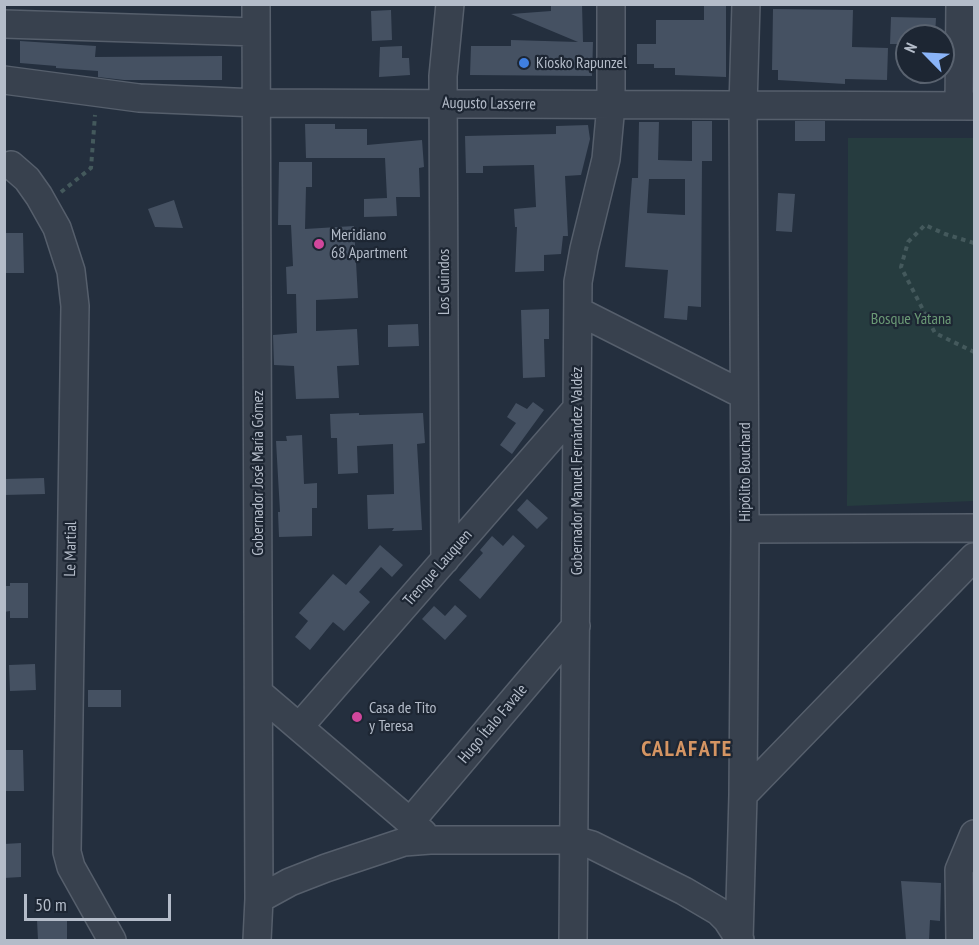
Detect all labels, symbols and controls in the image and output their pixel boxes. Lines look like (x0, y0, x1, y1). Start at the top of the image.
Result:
north arrow (895, 24, 955, 84)
text: N (899, 39, 921, 56)
place label: Kiosko Rapunzel (536, 53, 627, 73)
marker: Kiosko Rapunzel (517, 56, 531, 70)
street label: Augusto Lasserre (442, 94, 536, 114)
place label: Meridiano 68 Apartment (331, 225, 407, 263)
marker: Meridiano 68 Apartment (312, 237, 326, 251)
street label: Los Guindos (434, 249, 454, 315)
park label: Bosque Yatana (871, 309, 951, 329)
street label: Gobernador Manuel Fernández Valdéz (567, 367, 587, 575)
street label: Gobernador José María Gómez (248, 390, 268, 556)
street label: Hipólito Bouchard (735, 422, 755, 522)
street label: Le Martial (61, 521, 81, 577)
street label: Trenque Lauquen (400, 526, 476, 610)
street label: Hugo Ítalo Favale (454, 681, 532, 767)
place label: Casa de Tito y Teresa (369, 698, 436, 736)
marker: Casa de Tito y Teresa (350, 710, 364, 724)
district label: CALAFATE (641, 737, 733, 763)
scale bar (27, 882, 174, 920)
text: 50 m (35, 893, 67, 916)

